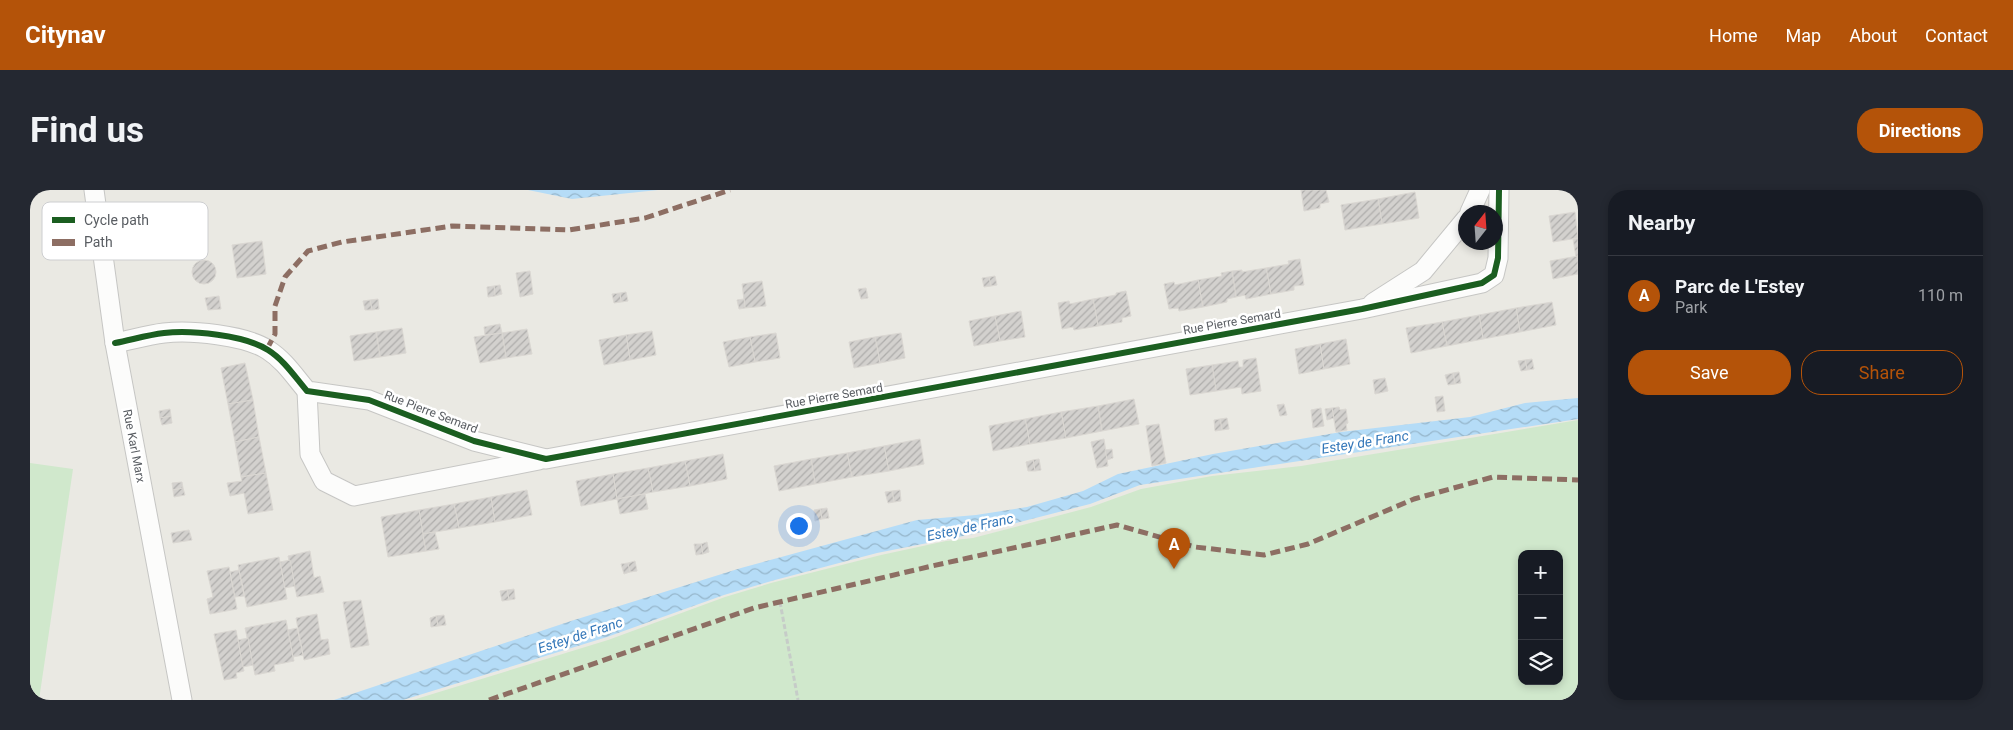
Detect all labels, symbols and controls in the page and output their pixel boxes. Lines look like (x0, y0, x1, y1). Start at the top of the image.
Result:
text: Citynav (25, 21, 106, 49)
text: Home (1709, 25, 1758, 46)
text: Map (1786, 25, 1821, 46)
text: About (1849, 25, 1897, 46)
text: Contact (1925, 25, 1988, 46)
button: Directions (1857, 108, 1983, 153)
text: Find us (30, 110, 144, 151)
legend (42, 202, 208, 260)
north arrow (1458, 205, 1503, 250)
text: Nearby (1628, 211, 1695, 235)
text: Cycle path (84, 212, 149, 228)
text: Path (84, 234, 113, 250)
text: Parc de L'Estey (1675, 275, 1804, 298)
text: A (1639, 286, 1649, 305)
text: 110 m (1918, 286, 1963, 305)
text: Park (1675, 298, 1707, 317)
street label: Rue Pierre Semard (1182, 307, 1282, 337)
button: Save (1628, 350, 1791, 395)
button: Share (1801, 350, 1963, 395)
street label: Rue Pierre Semard (784, 381, 884, 411)
street label: Rue Pierre Semard (382, 388, 480, 436)
street label: Rue Karl Marx (120, 408, 148, 484)
water label: Estey de Franc (1320, 427, 1410, 457)
water label: Estey de Franc (925, 510, 1015, 544)
your location (786, 513, 812, 539)
pin: A (1158, 528, 1190, 569)
map controls (1518, 550, 1563, 685)
button: + (1518, 550, 1563, 595)
button: − (1518, 595, 1563, 640)
water label: Estey de Franc (536, 614, 624, 656)
button: layers (1518, 640, 1563, 685)

